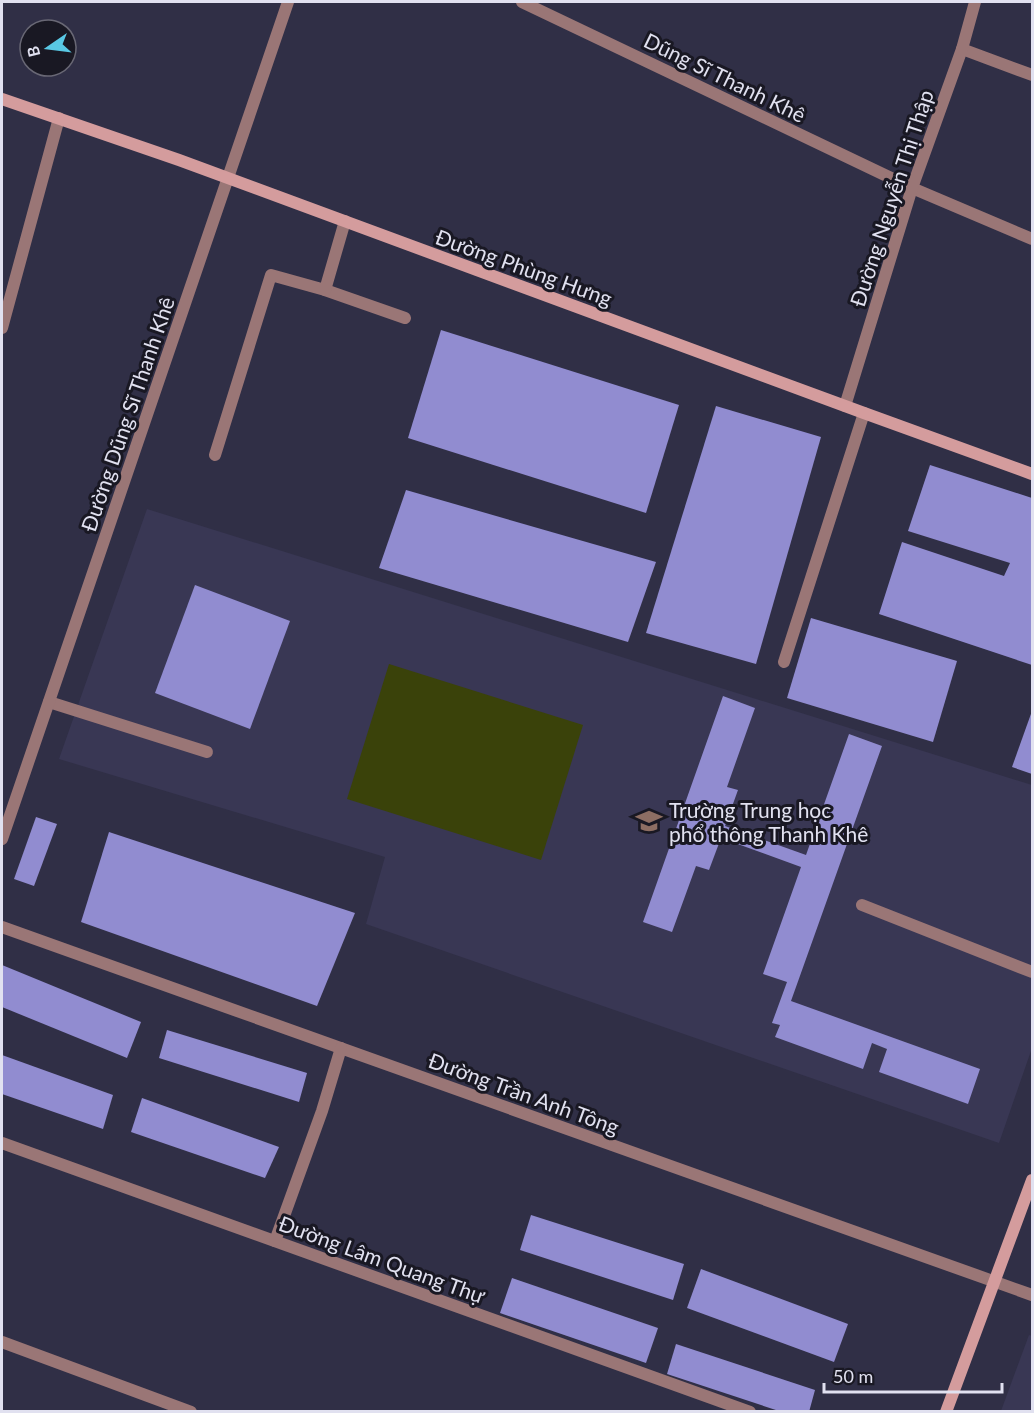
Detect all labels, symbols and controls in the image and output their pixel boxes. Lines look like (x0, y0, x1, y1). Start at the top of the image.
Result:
north arrow (18, 18, 78, 78)
street label: Dũng Sĩ Thanh Khê (640, 27, 810, 127)
text: B (22, 44, 43, 59)
street label: Đường Nguyễn Thị Thập (844, 87, 938, 309)
street label: Đường Phùng Hưng (432, 223, 616, 311)
street label: Đường Dũng Sĩ Thanh Khê (75, 293, 179, 535)
place label: Trường Trung học phổ thông Thanh Khê (669, 797, 868, 846)
school or university icon: Trường Trung học phổ thông Thanh Khê (634, 806, 664, 836)
street label: Đường Trần Anh Tông (425, 1047, 623, 1139)
street label: Đường Lâm Quang Thự (276, 1210, 489, 1308)
scale bar (824, 1356, 1002, 1394)
text: 50 m (833, 1365, 873, 1387)

